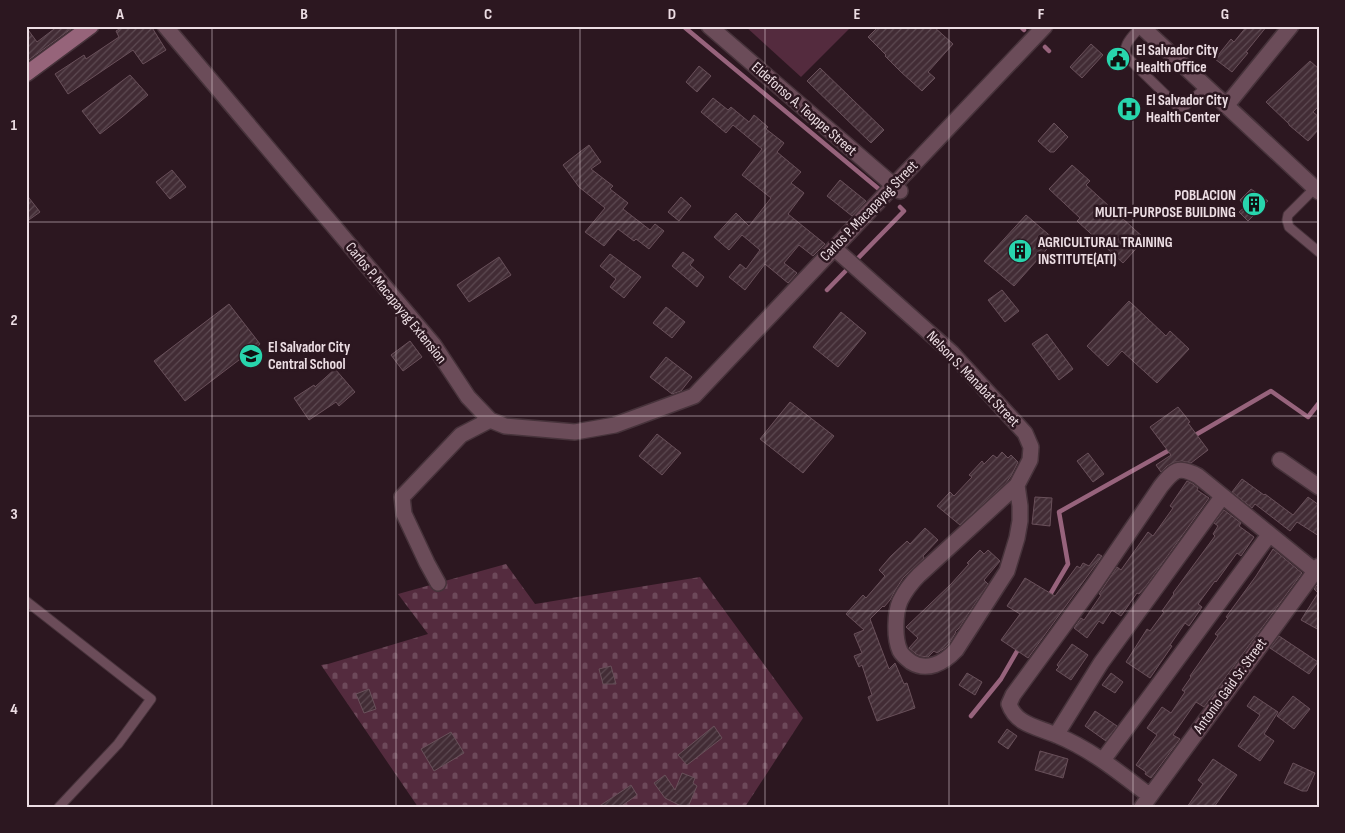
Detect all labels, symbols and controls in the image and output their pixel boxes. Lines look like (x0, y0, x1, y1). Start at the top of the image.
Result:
text: A (115, 5, 124, 24)
text: B (300, 5, 308, 24)
text: C (484, 5, 492, 24)
text: D (668, 5, 676, 24)
text: E (854, 5, 861, 24)
text: F (1038, 5, 1045, 24)
text: G (1221, 5, 1229, 24)
place label: El Salvador City Health Office (1136, 41, 1219, 77)
public building icon: El Salvador City Health Office (1105, 46, 1131, 72)
street label: Eldefonso A. Teoppe Street (747, 58, 861, 160)
place label: El Salvador City Health Center (1146, 91, 1229, 127)
hospital icon: El Salvador City Health Center (1116, 96, 1142, 122)
text: 1 (11, 116, 18, 135)
street label: Carlos P. Macapayag Street (816, 156, 922, 265)
place label: POBLACION MULTI-PURPOSE BUILDING (1095, 186, 1236, 222)
building icon: POBLACION MULTI-PURPOSE BUILDING (1241, 191, 1267, 217)
place label: AGRICULTURAL TRAINING INSTITUTE(ATI) (1037, 233, 1173, 269)
street label: Carlos P. Macapayag Extension (341, 238, 451, 368)
building icon: AGRICULTURAL TRAINING INSTITUTE(ATI) (1007, 238, 1033, 264)
text: 2 (10, 311, 18, 330)
street label: Nelson S. Manabat Street (922, 327, 1024, 431)
place label: El Salvador City Central School (268, 338, 351, 374)
school or university icon: El Salvador City Central School (238, 343, 264, 369)
text: 3 (10, 505, 18, 524)
street label: Antonio Gaid Sr. Street (1188, 634, 1271, 738)
text: 4 (10, 700, 18, 719)

